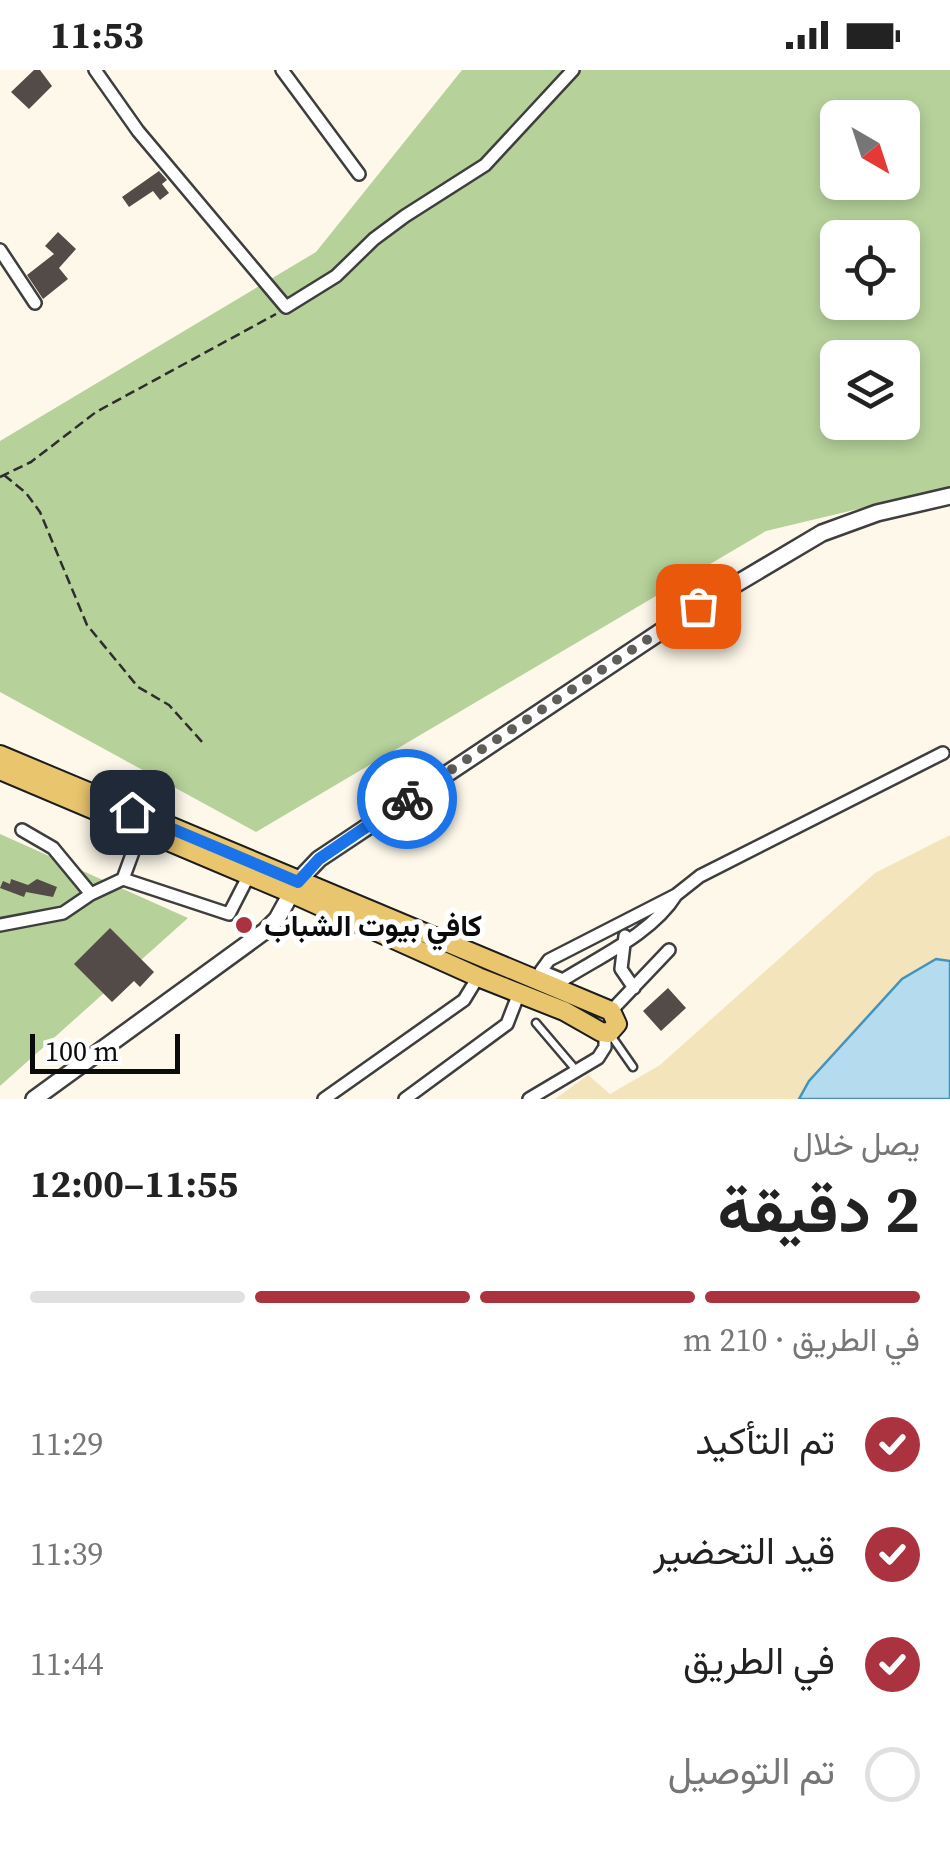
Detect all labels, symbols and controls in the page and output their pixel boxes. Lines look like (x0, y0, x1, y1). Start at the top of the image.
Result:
text: 11:53 (50, 9, 144, 61)
north arrow (820, 100, 920, 200)
map controls (820, 100, 920, 440)
button: locate (820, 220, 920, 320)
button: layers (820, 340, 920, 440)
pin (656, 564, 741, 649)
icon: bag (671, 579, 726, 634)
courier (357, 749, 457, 849)
pin (90, 770, 175, 855)
icon: bike (380, 772, 435, 827)
icon: home (105, 785, 160, 840)
place label: كافي بيوت الشباب (264, 905, 482, 951)
marker: كافي بيوت الشباب (233, 914, 255, 936)
scale bar (30, 1029, 180, 1074)
text: 100 m (45, 1032, 119, 1070)
text: يصل خلال (792, 1122, 920, 1166)
text: 11:55–12:00 (30, 1158, 238, 1210)
text: 2 دقيقة (718, 1165, 920, 1254)
text: في الطريق · 210 m (683, 1318, 920, 1362)
text: تم التأكيد (695, 1415, 835, 1467)
icon: check (865, 1417, 920, 1472)
text: 11:29 (30, 1422, 104, 1466)
text: قيد التحضير (653, 1525, 835, 1577)
icon: check (865, 1527, 920, 1582)
text: 11:39 (30, 1532, 104, 1576)
text: في الطريق (683, 1635, 835, 1687)
icon: check (865, 1637, 920, 1692)
text: 11:44 (30, 1642, 104, 1686)
text: تم التوصيل (668, 1745, 835, 1797)

